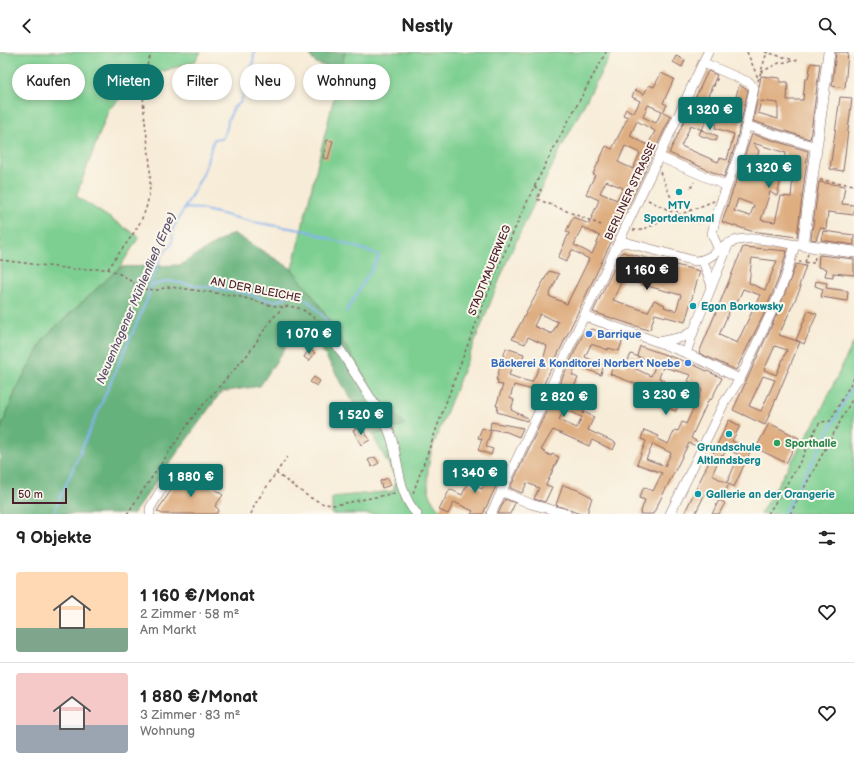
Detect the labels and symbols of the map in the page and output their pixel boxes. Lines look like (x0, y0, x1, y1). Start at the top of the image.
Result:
pin: 1 320 € (673, 97, 747, 131)
street label: BERLINER STRASSE (602, 140, 659, 242)
pin: 1 320 € (732, 155, 806, 189)
marker: MTV Sportdenkmal (674, 187, 684, 197)
place label: MTV Sportdenkmal (644, 199, 714, 225)
water label: Neuenhagener Mühlenfließ (Erpe) (93, 210, 180, 386)
street label: STADTMAUERWEG (465, 223, 514, 317)
pin: 1 160 € (610, 257, 684, 291)
street label: AN DER BLEICHE (210, 274, 302, 305)
place label: Egon Borkowsky (701, 300, 783, 313)
marker: Egon Borkowsky (688, 301, 698, 311)
pin: 1 070 € (272, 321, 346, 355)
place label: Barrique (597, 328, 641, 341)
marker: Barrique (584, 329, 594, 339)
place label: Bäckerei & Konditorei Norbert Noebe (491, 357, 680, 370)
marker: Bäckerei & Konditorei Norbert Noebe (683, 358, 693, 368)
pin: 3 230 € (629, 382, 703, 416)
pin: 2 820 € (527, 384, 601, 418)
pin: 1 520 € (324, 402, 398, 436)
marker: Grundschule Altlandsberg (724, 429, 734, 439)
place label: Sporthalle (785, 437, 837, 450)
marker: Sporthalle (772, 438, 782, 448)
place label: Grundschule Altlandsberg (696, 441, 761, 467)
pin: 1 340 € (438, 460, 512, 494)
pin: 1 880 € (154, 464, 228, 498)
scale bar (12, 486, 67, 505)
place label: Gallerie an der Orangerie (706, 488, 835, 501)
marker: Gallerie an der Orangerie (693, 489, 703, 499)

